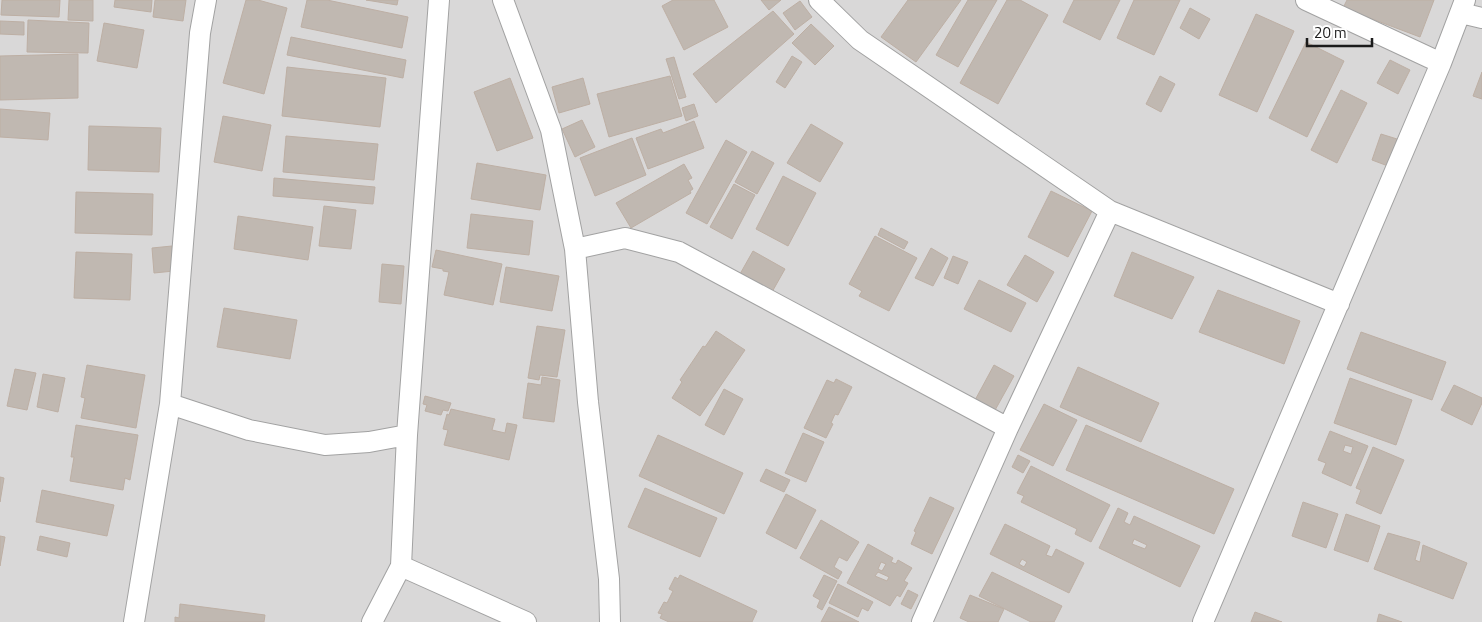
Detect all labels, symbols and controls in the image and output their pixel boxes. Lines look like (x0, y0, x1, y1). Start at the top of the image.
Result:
scale bar (1307, 15, 1372, 47)
text: 20 m (1314, 21, 1347, 44)

